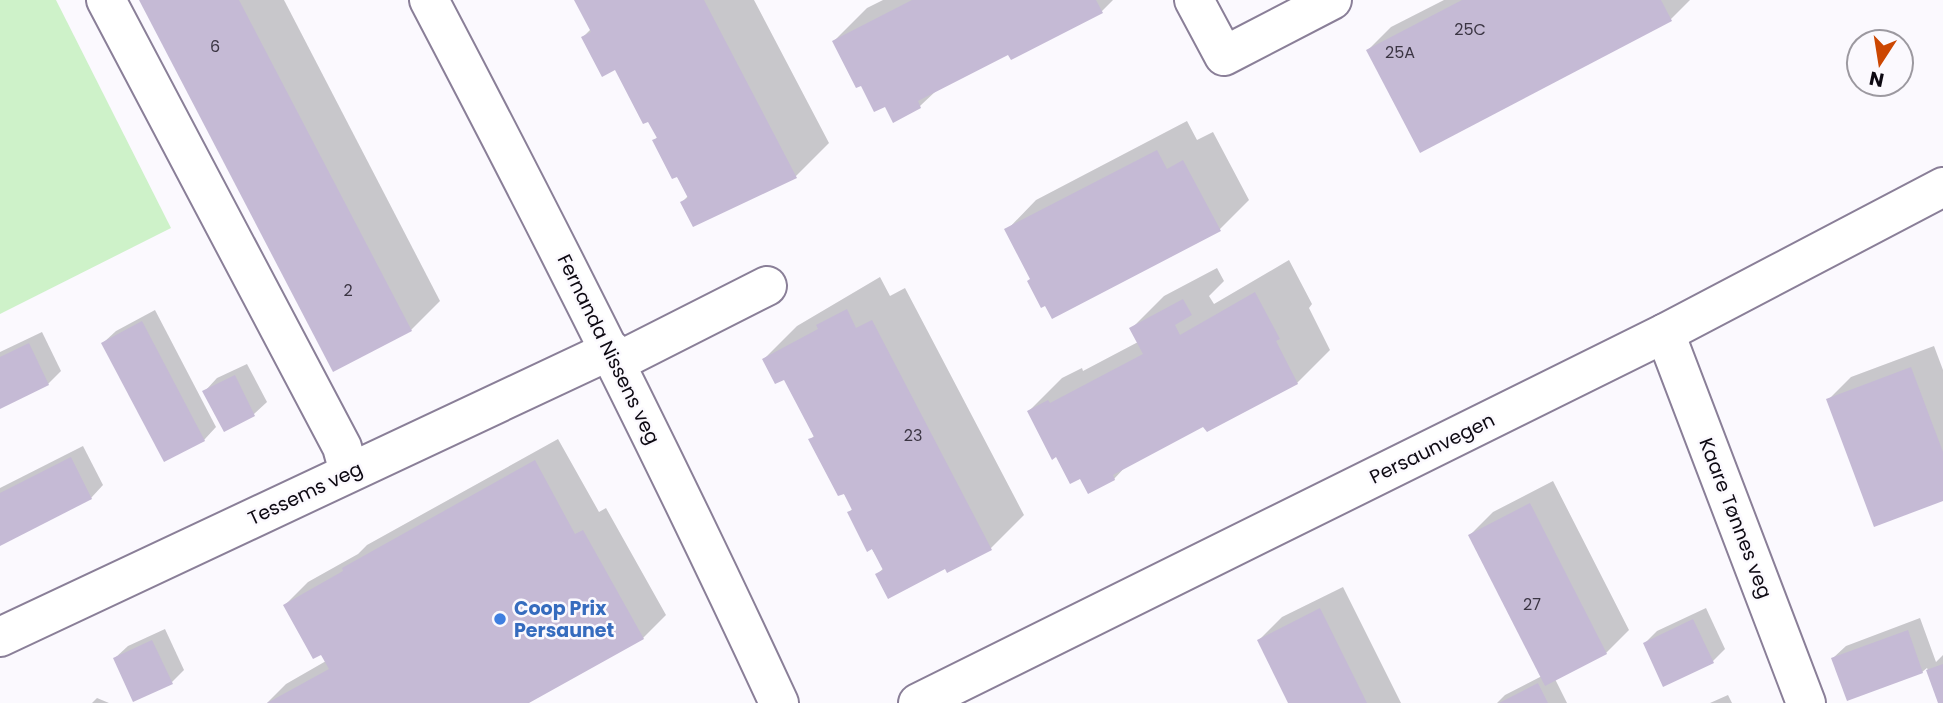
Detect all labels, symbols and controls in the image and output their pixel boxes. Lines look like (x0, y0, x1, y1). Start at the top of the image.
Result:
house number: 25C (1454, 18, 1486, 41)
north arrow (1845, 28, 1915, 98)
house number: 6 (210, 35, 220, 58)
house number: 25A (1385, 41, 1415, 64)
text: N (1867, 64, 1886, 94)
street label: Fernanda Nissens veg (551, 250, 666, 449)
house number: 2 (343, 279, 353, 302)
street label: Persaunvegen (1365, 406, 1499, 490)
house number: 23 (904, 424, 922, 447)
street label: Kaare Tønnes veg (1692, 434, 1779, 602)
street label: Tessems veg (244, 455, 367, 532)
house number: 27 (1523, 593, 1541, 616)
place label: Coop Prix Persaunet (514, 595, 615, 644)
marker: Coop Prix Persaunet (492, 611, 508, 627)

